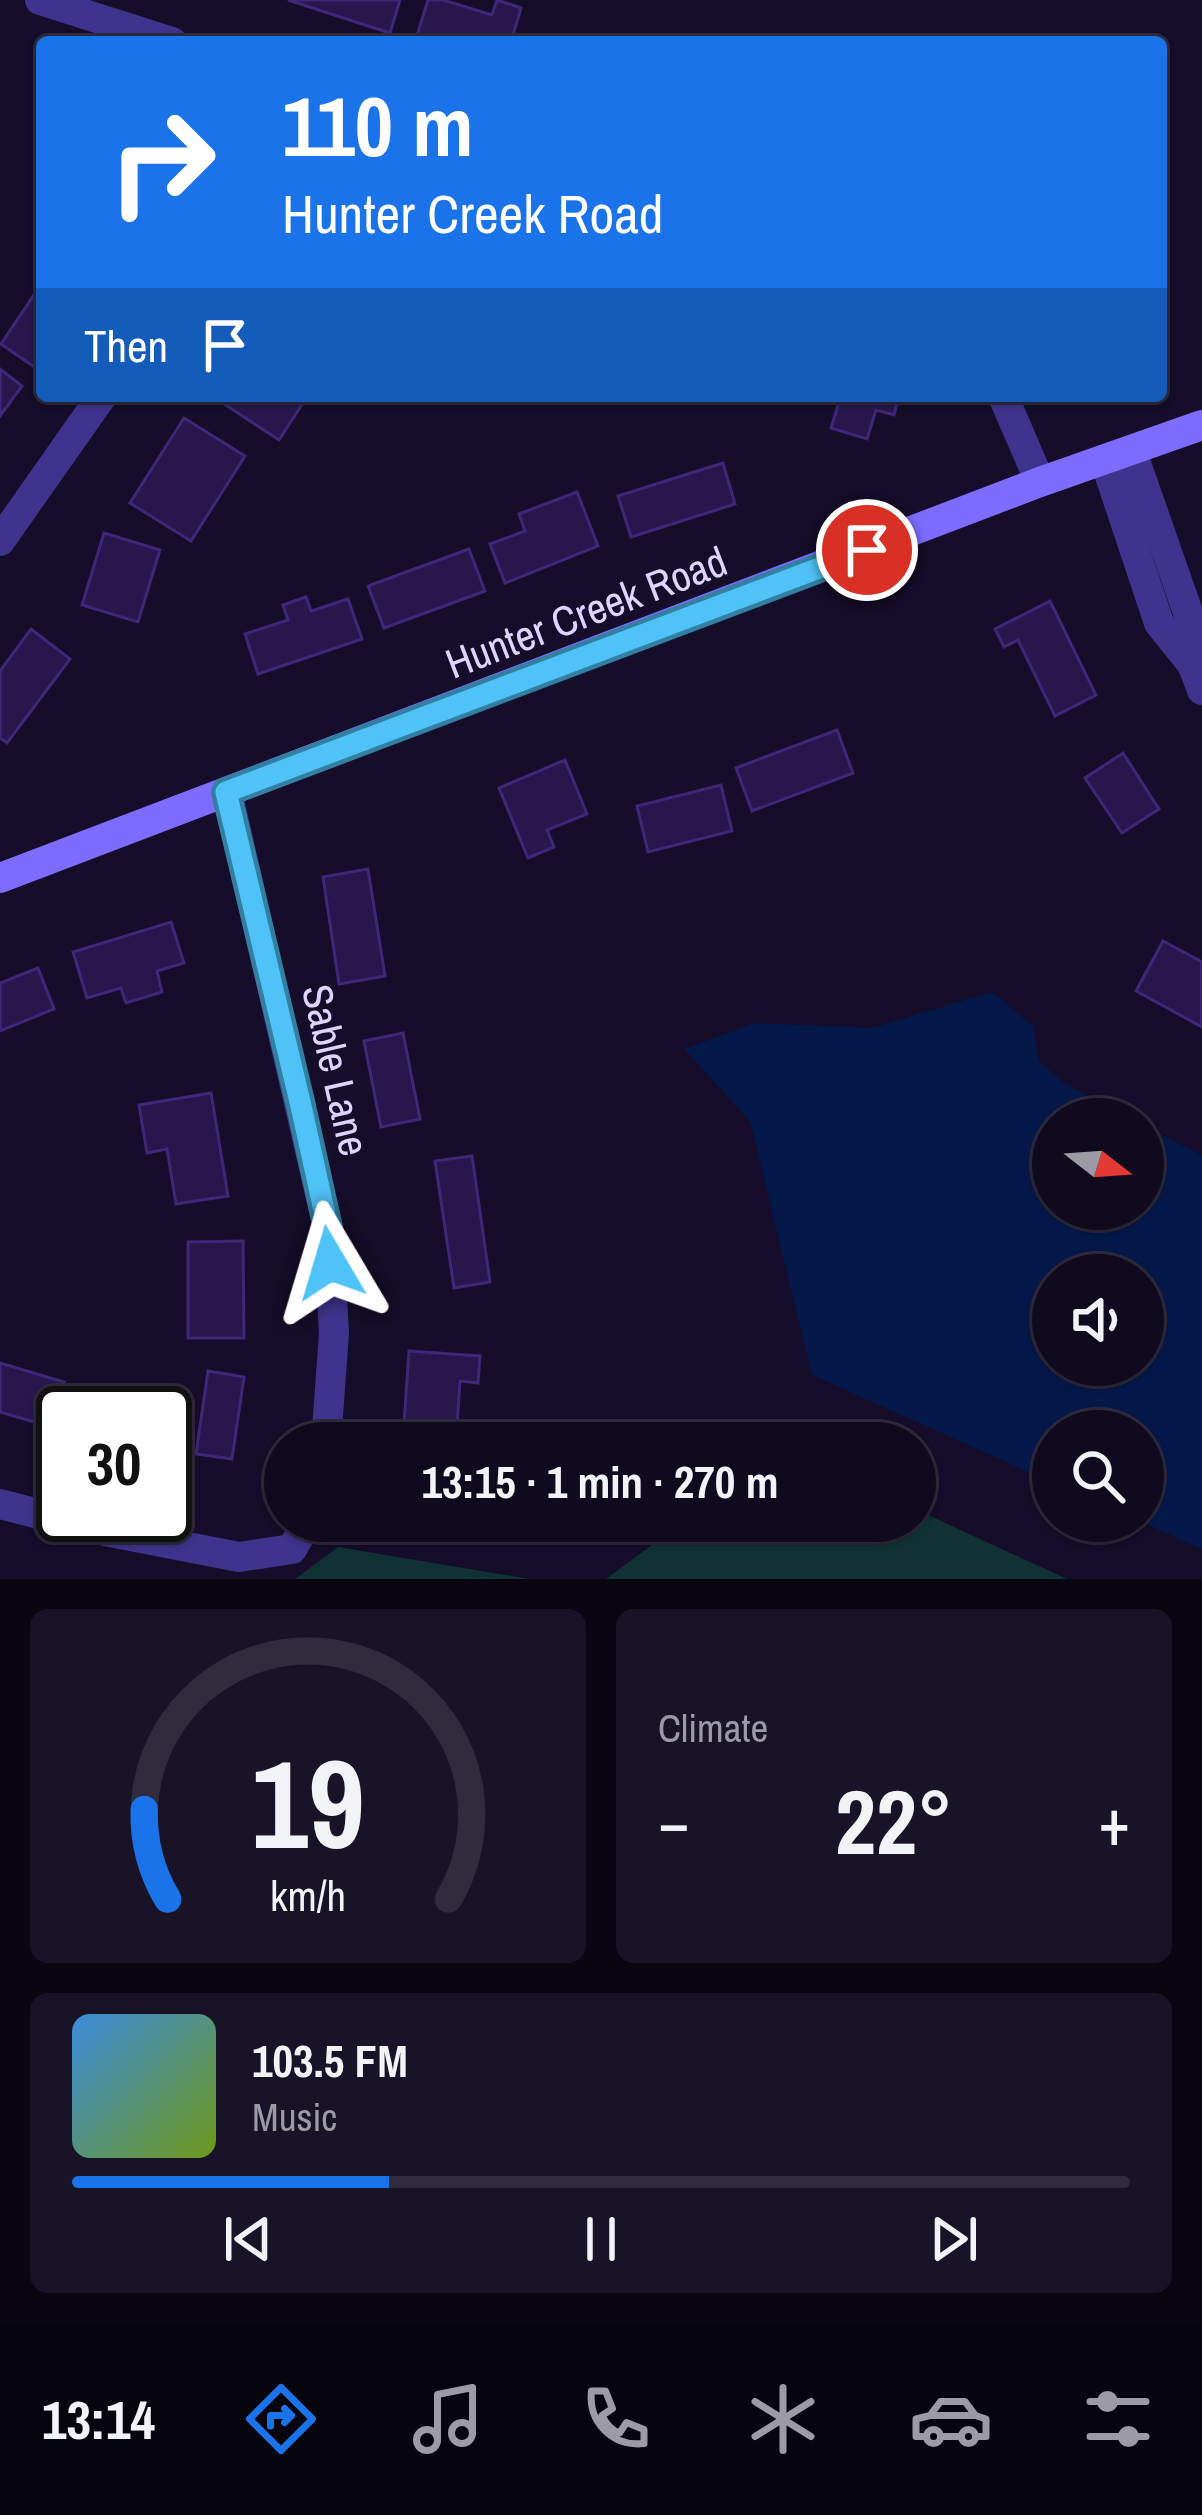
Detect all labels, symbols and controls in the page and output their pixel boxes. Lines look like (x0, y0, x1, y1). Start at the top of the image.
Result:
text: 110 m (282, 69, 474, 182)
icon: right (84, 84, 240, 240)
text: Hunter Creek Road (282, 177, 663, 250)
icon: arrive (192, 312, 258, 378)
text: Then (84, 315, 168, 376)
pin (816, 499, 918, 601)
icon: arrive (834, 517, 900, 583)
street label: Hunter Creek Road (437, 533, 735, 691)
street label: Sable Lane (289, 979, 383, 1161)
north arrow (1032, 1098, 1164, 1230)
map controls (1032, 1098, 1164, 1542)
position arrow (267, 1200, 393, 1326)
button: sound (1032, 1254, 1164, 1386)
speed limit sign: 30 (36, 1386, 192, 1542)
button: search (1032, 1410, 1164, 1542)
text: 13:15 · 1 min · 270 m (422, 1451, 778, 1512)
text: Climate (658, 1702, 768, 1754)
text: 19 (251, 1719, 365, 1887)
text: 22° (835, 1761, 953, 1882)
text: − (658, 1777, 690, 1866)
text: + (1098, 1777, 1130, 1866)
text: km/h (270, 1867, 346, 1924)
text: 103.5 FM (252, 2030, 408, 2091)
text: Music (252, 2091, 337, 2143)
icon: previous (215, 2206, 281, 2272)
icon: pause (568, 2206, 634, 2272)
icon: next (921, 2206, 987, 2272)
icon: directions (239, 2377, 323, 2461)
icon: music (406, 2377, 490, 2461)
icon: phone (574, 2377, 658, 2461)
icon: climate (741, 2377, 825, 2461)
icon: car (909, 2377, 993, 2461)
icon: filters (1076, 2377, 1160, 2461)
text: 13:14 (42, 2383, 155, 2456)

